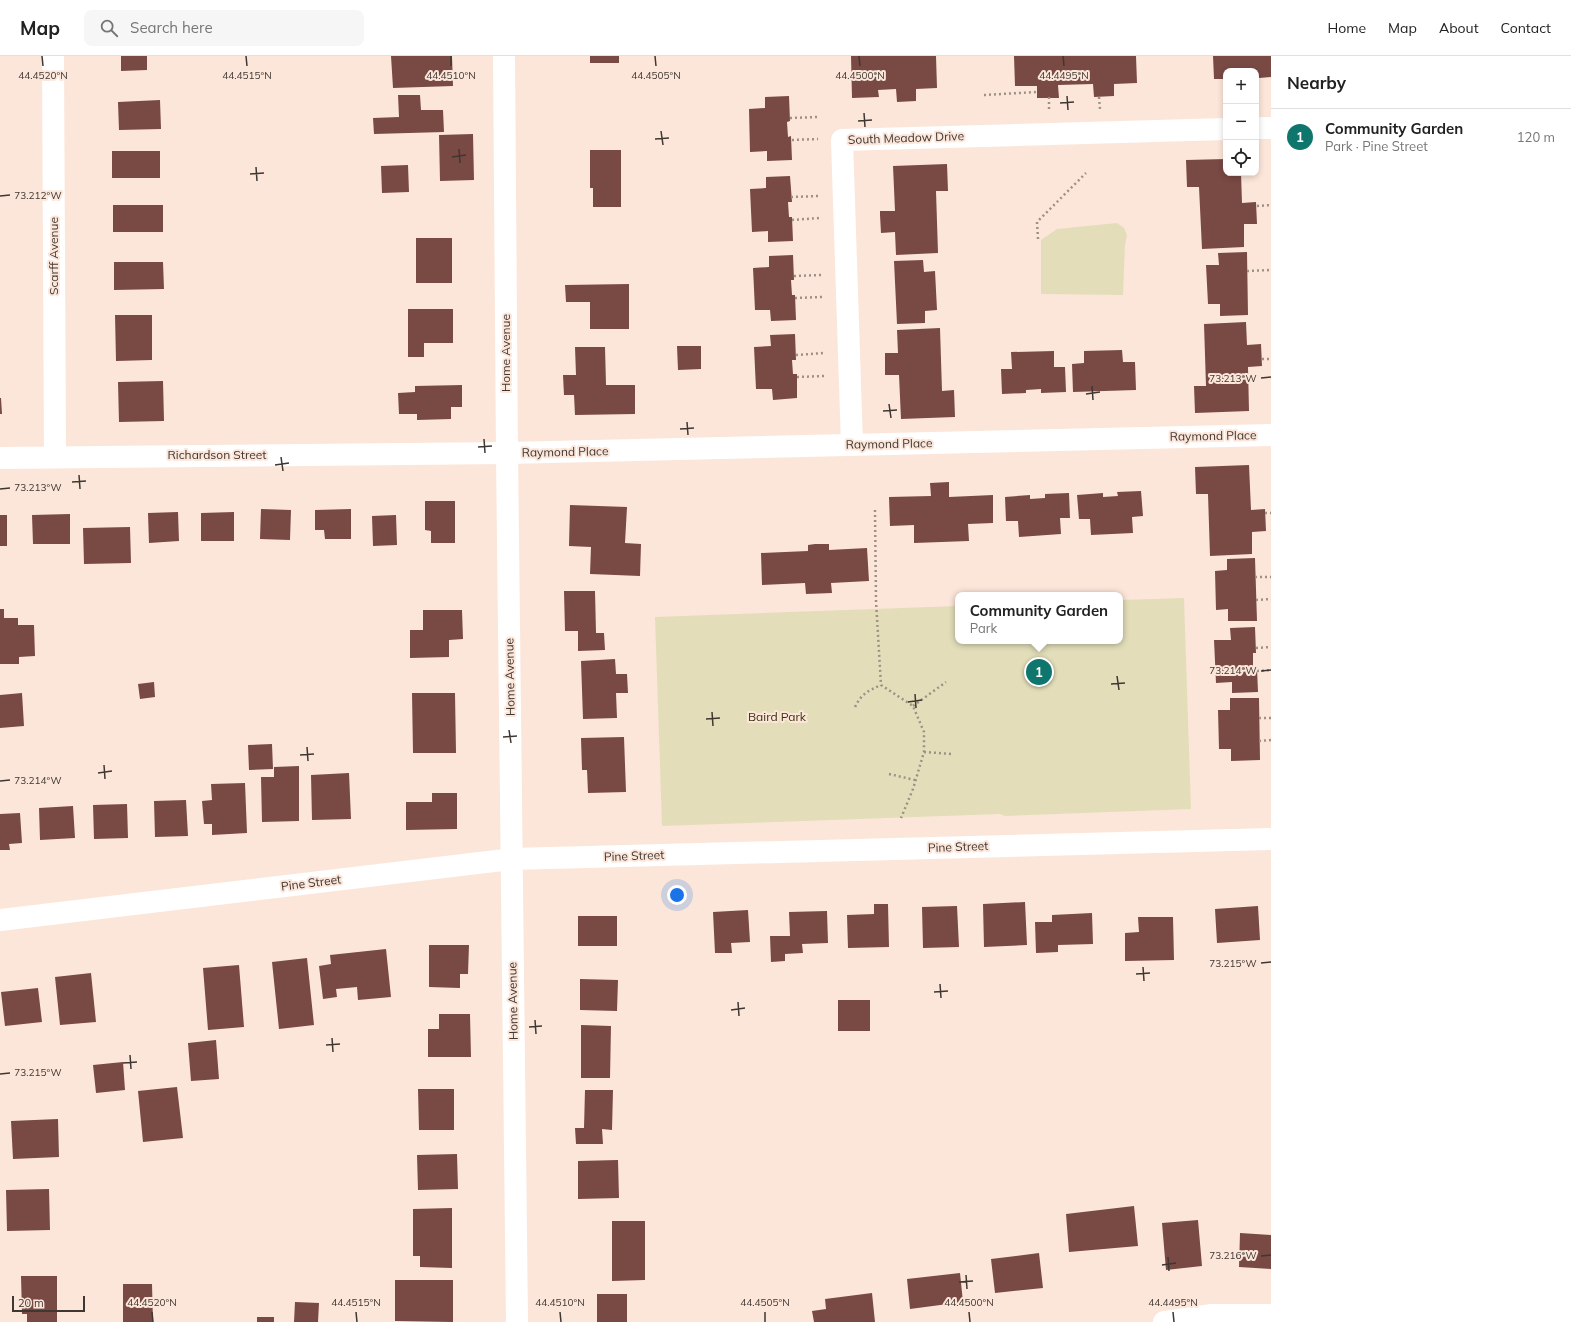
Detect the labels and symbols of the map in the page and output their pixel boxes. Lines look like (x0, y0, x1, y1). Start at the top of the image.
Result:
text: 44.4520°N (18, 69, 68, 82)
text: 44.4515°N (222, 69, 272, 82)
text: 44.4510°N (426, 69, 476, 82)
text: 44.4505°N (631, 69, 681, 82)
text: 44.4500°N (835, 69, 885, 82)
text: 44.4495°N (1039, 69, 1089, 82)
street label: South Meadow Drive (848, 128, 964, 147)
text: 73.212°W (14, 189, 62, 202)
street label: Scarff Avenue (46, 217, 61, 295)
street label: Home Avenue (498, 314, 513, 392)
text: 73.213°W (1209, 372, 1257, 385)
street label: Raymond Place (1169, 427, 1256, 444)
street label: Raymond Place (845, 435, 932, 452)
street label: Raymond Place (521, 443, 608, 460)
street label: Richardson Street (168, 447, 266, 462)
text: 73.213°W (14, 481, 62, 494)
street label: Home Avenue (501, 638, 518, 716)
pin: 1 (1026, 657, 1052, 687)
text: 73.214°W (1209, 664, 1257, 677)
park label: Baird Park (748, 709, 807, 724)
text: 73.214°W (14, 774, 62, 787)
street label: Pine Street (927, 838, 988, 855)
street label: Pine Street (603, 847, 664, 864)
street label: Pine Street (280, 871, 342, 894)
your location (667, 885, 687, 905)
text: 73.215°W (1209, 957, 1257, 970)
street label: Home Avenue (504, 962, 521, 1040)
text: 73.215°W (14, 1066, 62, 1079)
text: 73.216°W (1209, 1249, 1257, 1262)
scale bar (12, 1294, 85, 1313)
text: 44.4520°N (127, 1296, 177, 1309)
text: 44.4515°N (331, 1296, 381, 1309)
text: 44.4510°N (535, 1296, 585, 1309)
text: 44.4505°N (740, 1296, 790, 1309)
text: 44.4500°N (944, 1296, 994, 1309)
text: 44.4495°N (1148, 1296, 1198, 1309)

